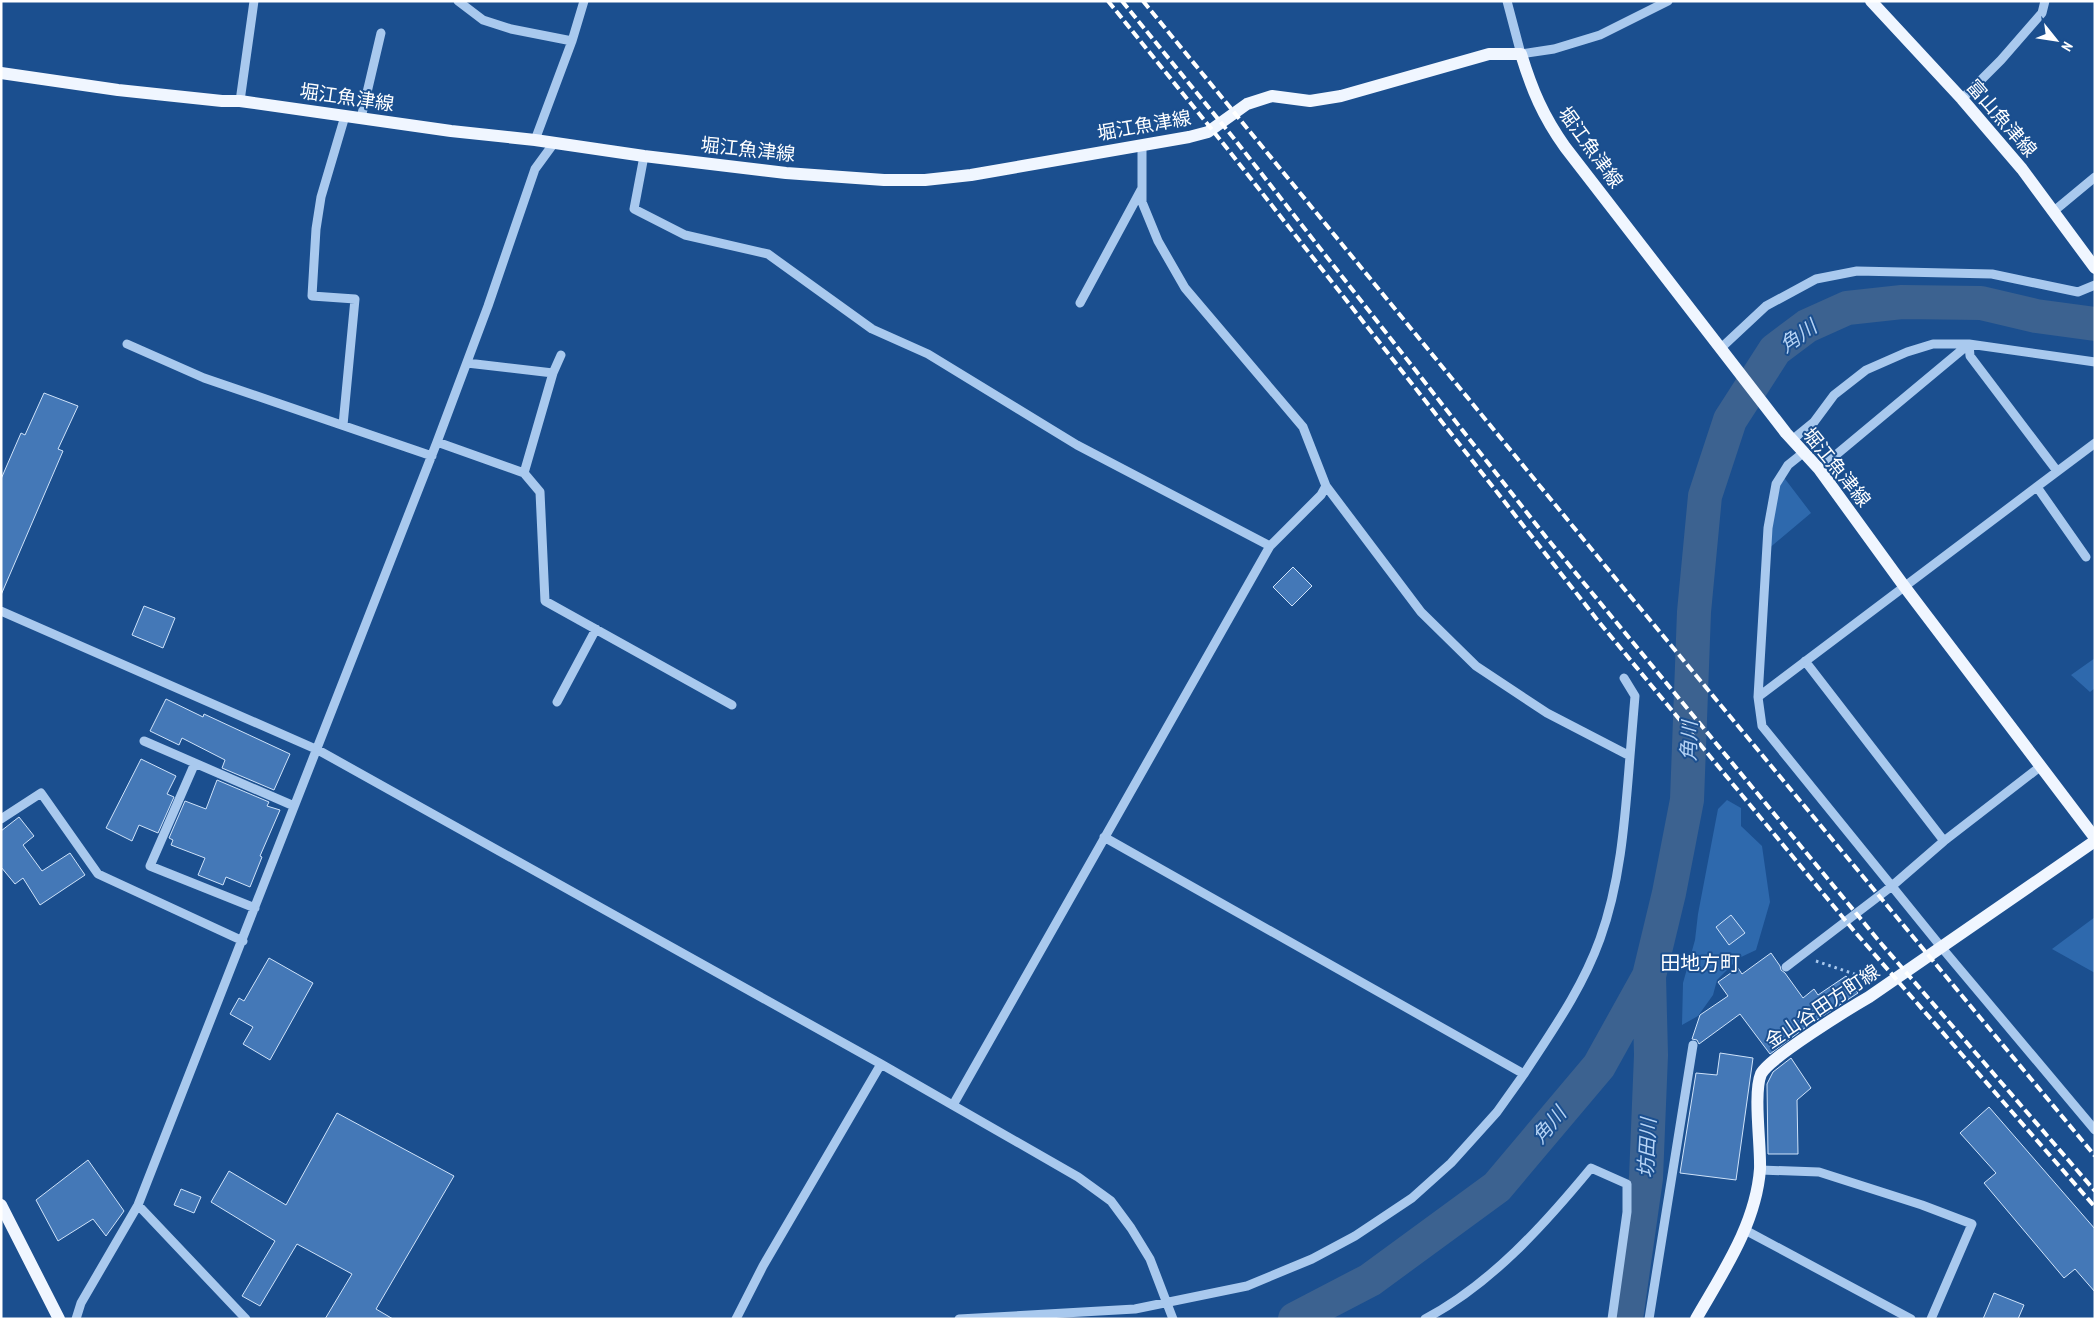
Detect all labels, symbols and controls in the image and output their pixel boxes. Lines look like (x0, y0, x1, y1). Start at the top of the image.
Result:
north arrow (2031, 15, 2081, 65)
text: N (2058, 39, 2077, 54)
street label: 富山魚津線 (1962, 74, 2042, 162)
street label: 堀江魚津線 (298, 79, 396, 115)
street label: 堀江魚津線 (1553, 102, 1629, 192)
street label: 堀江魚津線 (1095, 105, 1193, 145)
street label: 堀江魚津線 (699, 132, 797, 166)
water label: 角川 (1774, 313, 1823, 358)
street label: 堀江魚津線 (1798, 423, 1876, 511)
water label: 角川 (1675, 719, 1703, 761)
district label: 田地方町 (1660, 950, 1740, 976)
street label: 金山谷田方町線 (1760, 959, 1884, 1053)
water label: 角川 (1526, 1100, 1573, 1149)
water label: 坊田川 (1632, 1115, 1662, 1179)

